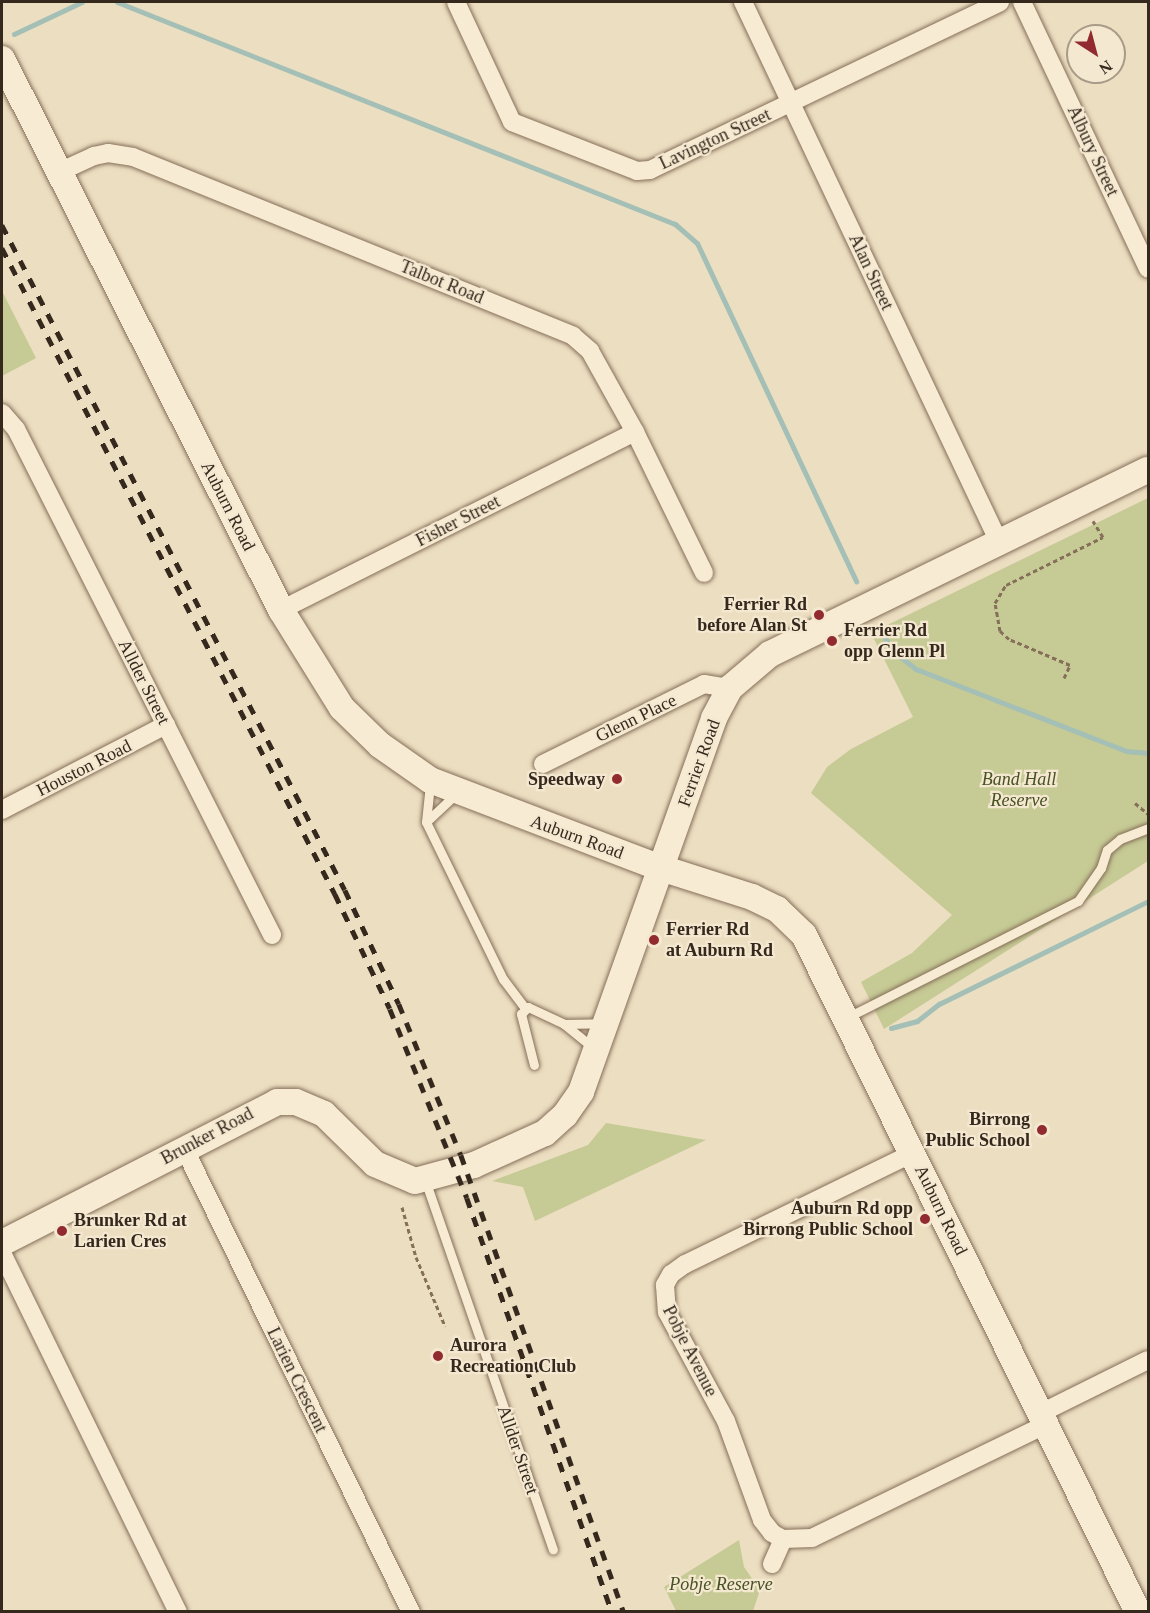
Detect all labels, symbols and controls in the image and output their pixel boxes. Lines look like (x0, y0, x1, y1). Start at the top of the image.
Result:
north arrow (1066, 24, 1126, 84)
text: N (1096, 57, 1115, 78)
street label: Albury Street (1063, 102, 1123, 200)
street label: Lavington Street (656, 104, 774, 174)
street label: Alan Street (844, 231, 898, 313)
street label: Talbot Road (397, 255, 487, 309)
street label: Auburn Road (196, 458, 260, 554)
street label: Fisher Street (412, 491, 504, 551)
place label: Ferrier Rd before Alan St (696, 594, 807, 636)
marker: Ferrier Rd before Alan St (812, 608, 826, 622)
place label: Ferrier Rd opp Glenn Pl (844, 620, 945, 662)
marker: Ferrier Rd opp Glenn Pl (825, 634, 839, 648)
street label: Allder Street (113, 636, 175, 728)
street label: Glenn Place (592, 689, 680, 747)
street label: Ferrier Road (673, 716, 725, 810)
street label: Houston Road (33, 735, 135, 801)
place label: Speedway (528, 768, 605, 790)
park label: Band Hall Reserve (982, 769, 1056, 812)
marker: Speedway (610, 772, 624, 786)
street label: Auburn Road (528, 810, 626, 864)
place label: Ferrier Rd at Auburn Rd (666, 919, 774, 962)
marker: Ferrier Rd at Auburn Rd (647, 933, 661, 947)
street label: Brunker Road (157, 1103, 257, 1169)
place label: Birrong Public School (925, 1109, 1030, 1152)
marker: Birrong Public School (1035, 1123, 1049, 1137)
street label: Auburn Road (910, 1161, 972, 1259)
place label: Auburn Rd opp Birrong Public School (743, 1198, 913, 1240)
place label: Brunker Rd at Larien Cres (74, 1210, 187, 1252)
marker: Auburn Rd opp Birrong Public School (918, 1212, 932, 1226)
marker: Brunker Rd at Larien Cres (55, 1224, 69, 1238)
street label: Pobje Avenue (658, 1301, 722, 1401)
street label: Larien Crescent (262, 1324, 332, 1436)
place label: Aurora Recreation Club (450, 1335, 576, 1378)
marker: Aurora Recreation Club (431, 1349, 445, 1363)
street label: Allder Street (493, 1403, 543, 1497)
park label: Pobje Reserve (669, 1573, 773, 1595)

